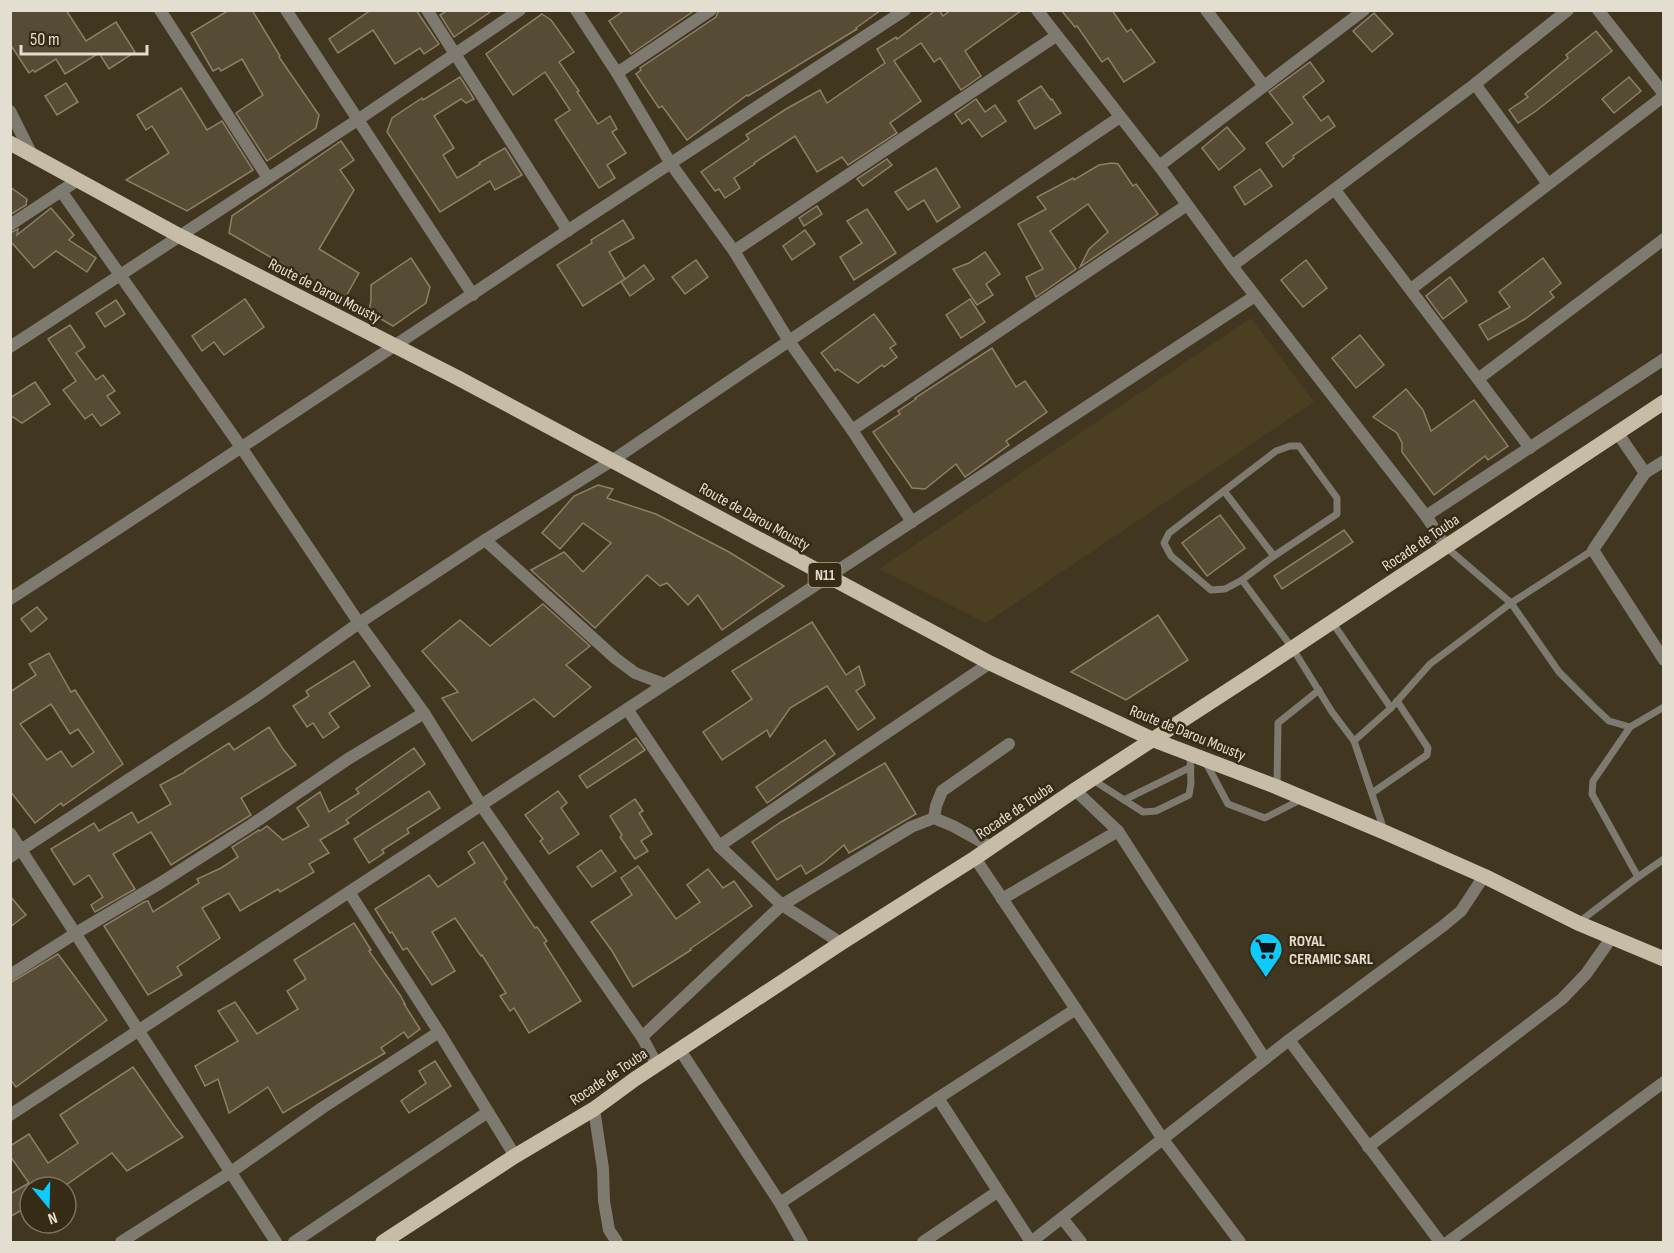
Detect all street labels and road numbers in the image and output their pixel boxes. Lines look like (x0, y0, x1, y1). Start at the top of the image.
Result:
street label: Route de Darou Mousty (265, 255, 384, 328)
street label: Route de Darou Mousty (696, 479, 813, 556)
street label: Rocade de Touba (1379, 510, 1463, 576)
road number: N11 (808, 563, 842, 587)
street label: Route de Darou Mousty (1127, 701, 1248, 765)
street label: Rocade de Touba (973, 778, 1057, 844)
street label: Rocade de Touba (567, 1044, 651, 1110)

